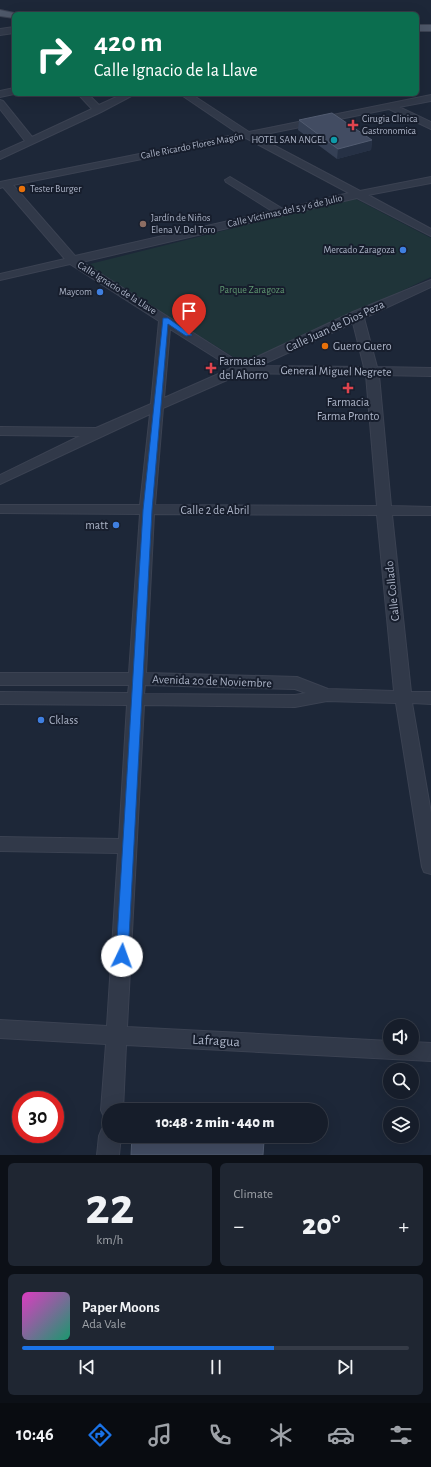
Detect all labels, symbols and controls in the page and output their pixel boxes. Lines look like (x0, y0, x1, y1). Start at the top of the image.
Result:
icon: right (28, 28, 80, 80)
text: 420 m (94, 29, 163, 57)
text: Calle Ignacio de la Llave (94, 62, 258, 80)
place label: Cirugia Clinica Gastronomica (362, 114, 418, 136)
marker: Cirugia Clinica Gastronomica (347, 119, 359, 131)
street label: Calle Ricardo Flores Magón (140, 131, 244, 161)
place label: HOTEL SAN ANGEL (251, 135, 327, 145)
marker: HOTEL SAN ANGEL (329, 135, 339, 145)
marker: Tester Burger (17, 184, 27, 194)
place label: Tester Burger (30, 184, 82, 194)
street label: Calle Víctimas del 5 y 6 de Julio (226, 193, 344, 229)
place label: Jardín de Niños Elena V. Del Toro (151, 213, 215, 235)
marker: Jardín de Niños Elena V. Del Toro (138, 219, 148, 229)
place label: Mercado Zaragoza (323, 245, 395, 255)
marker: Mercado Zaragoza (398, 245, 408, 255)
street label: Calle Ignacio de la Llave (76, 260, 159, 317)
park label: Parque Zaragoza (219, 285, 285, 295)
place label: Maycom (59, 287, 92, 297)
marker: Maycom (95, 287, 105, 297)
pin (172, 294, 206, 335)
street label: Calle Juan de Dios Peza (284, 298, 386, 354)
icon: arrive (178, 300, 200, 322)
place label: Guero Guero (333, 340, 392, 352)
marker: Guero Guero (320, 341, 330, 351)
place label: Farmacias del Ahorro (219, 355, 268, 381)
marker: Farmacias del Ahorro (206, 363, 216, 373)
street label: General Miguel Negrete (280, 364, 392, 378)
marker: Farmacia Farma Pronto (343, 383, 353, 393)
place label: Farmacia Farma Pronto (317, 396, 379, 422)
street label: Calle 2 de Abril (180, 504, 250, 516)
place label: matt (85, 519, 108, 531)
marker: matt (111, 520, 121, 530)
street label: Calle Collado (383, 560, 401, 622)
street label: Avenida 20 de Noviembre (152, 673, 272, 689)
place label: Cklass (49, 714, 78, 726)
marker: Cklass (36, 715, 46, 725)
position arrow (101, 935, 143, 977)
map controls (383, 1019, 419, 1143)
button: sound (383, 1019, 419, 1055)
street label: Lafragua (192, 1033, 241, 1049)
button: search (383, 1063, 419, 1099)
speed limit sign: 30 (12, 1091, 64, 1143)
button: layers (383, 1107, 419, 1143)
text: 10:48 · 2 min · 440 m (156, 1115, 274, 1130)
text: 22 (85, 1181, 134, 1233)
text: Climate (234, 1188, 273, 1201)
text: 20° (302, 1210, 341, 1240)
text: − (234, 1215, 244, 1237)
text: + (398, 1215, 409, 1237)
text: km/h (96, 1234, 123, 1247)
text: Paper Moons (82, 1300, 160, 1315)
text: Ada Vale (82, 1318, 126, 1331)
icon: previous (76, 1356, 98, 1378)
icon: pause (205, 1356, 227, 1378)
icon: next (334, 1356, 356, 1378)
icon: directions (86, 1421, 114, 1449)
icon: music (146, 1421, 174, 1449)
icon: phone (206, 1421, 234, 1449)
icon: climate (267, 1421, 295, 1449)
icon: car (327, 1421, 355, 1449)
icon: filters (387, 1421, 415, 1449)
text: 10:46 (16, 1426, 54, 1444)

